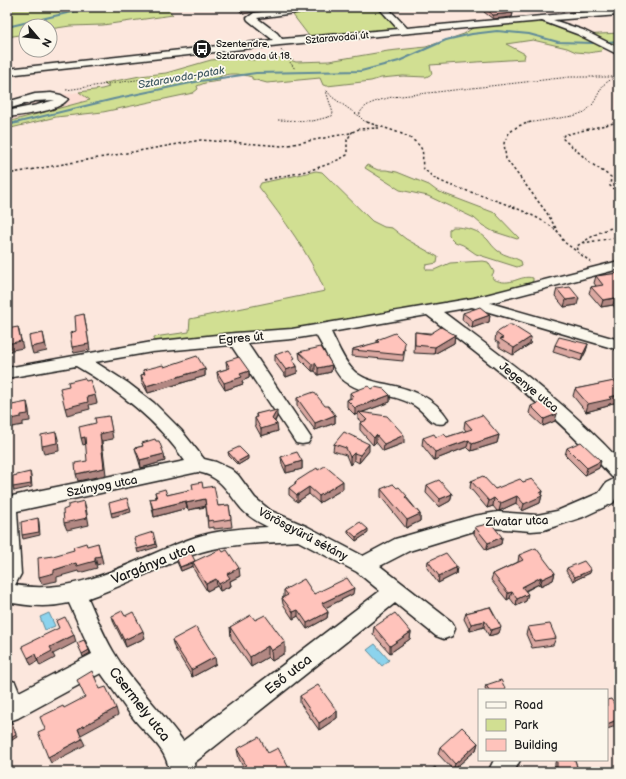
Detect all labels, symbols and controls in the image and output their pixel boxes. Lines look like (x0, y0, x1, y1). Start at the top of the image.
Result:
north arrow (18, 18, 58, 58)
street label: Sztaravodai út (305, 29, 369, 47)
text: N (39, 36, 54, 49)
bus stop icon: Szentendre, Sztaravoda út 18. (191, 38, 213, 60)
place label: Szentendre, Sztaravoda út 18. (216, 38, 292, 62)
water label: Sztaravoda-patak (137, 63, 226, 91)
street label: Egres út (218, 329, 265, 348)
street label: Jegenye utca (496, 359, 562, 416)
street label: Szúnyog utca (66, 472, 139, 501)
street label: Vörösgyűrű sétány (255, 505, 351, 565)
street label: Zivatar utca (484, 513, 549, 530)
street label: Vargánya utca (109, 539, 198, 588)
street label: Eső utca (262, 651, 315, 698)
street label: Csermely utca (105, 664, 174, 745)
legend (478, 689, 608, 761)
text: Road (514, 698, 543, 713)
text: Park (514, 718, 538, 733)
text: Building (514, 738, 558, 753)

